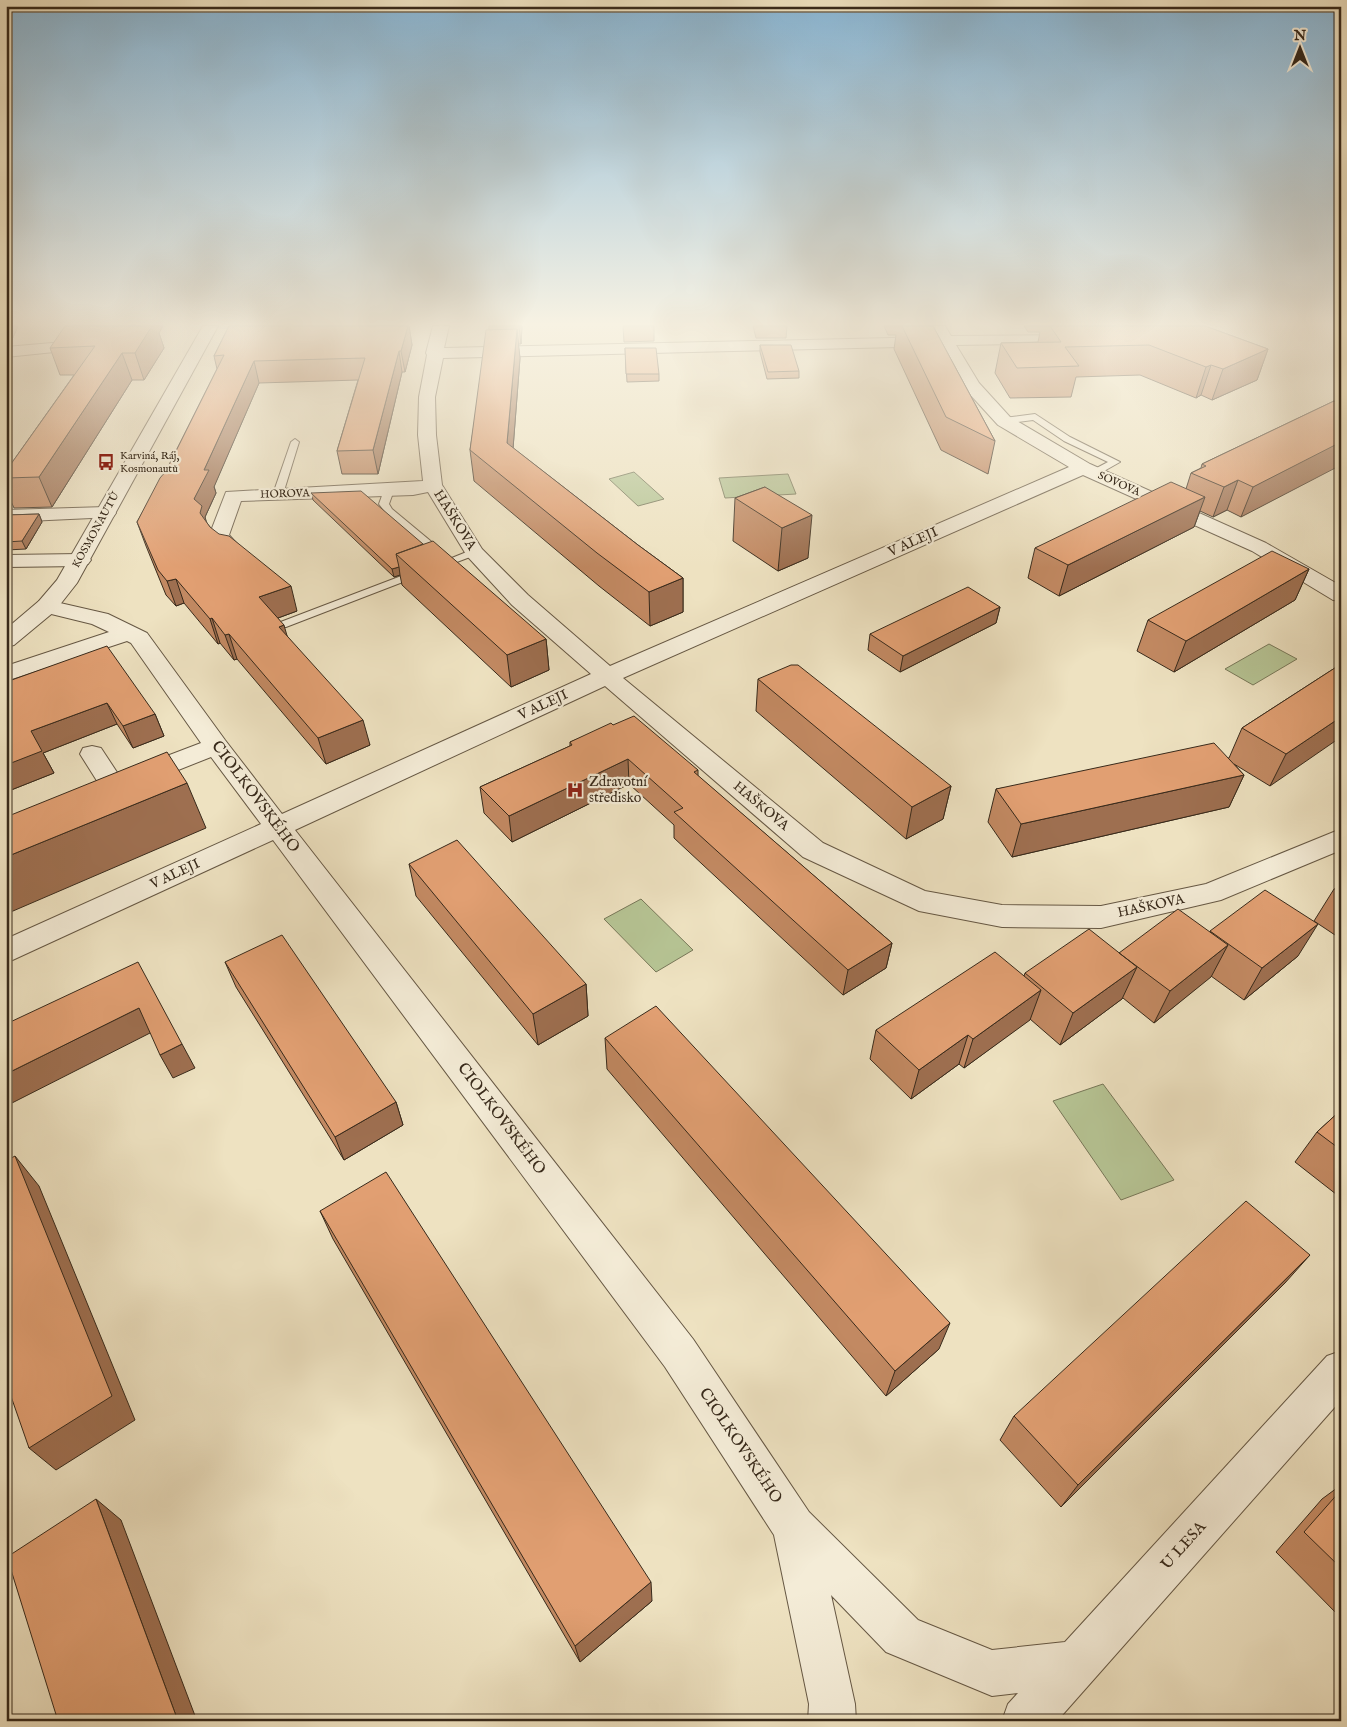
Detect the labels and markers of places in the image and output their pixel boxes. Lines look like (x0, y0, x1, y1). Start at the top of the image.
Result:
place label: Karviná, Ráj, Kosmonautů (120, 449, 179, 476)
bus stop icon: Karviná, Ráj, Kosmonautů (96, 452, 116, 472)
place label: Zdravotní středisko (589, 773, 648, 807)
hospital icon: Zdravotní středisko (565, 780, 585, 800)

